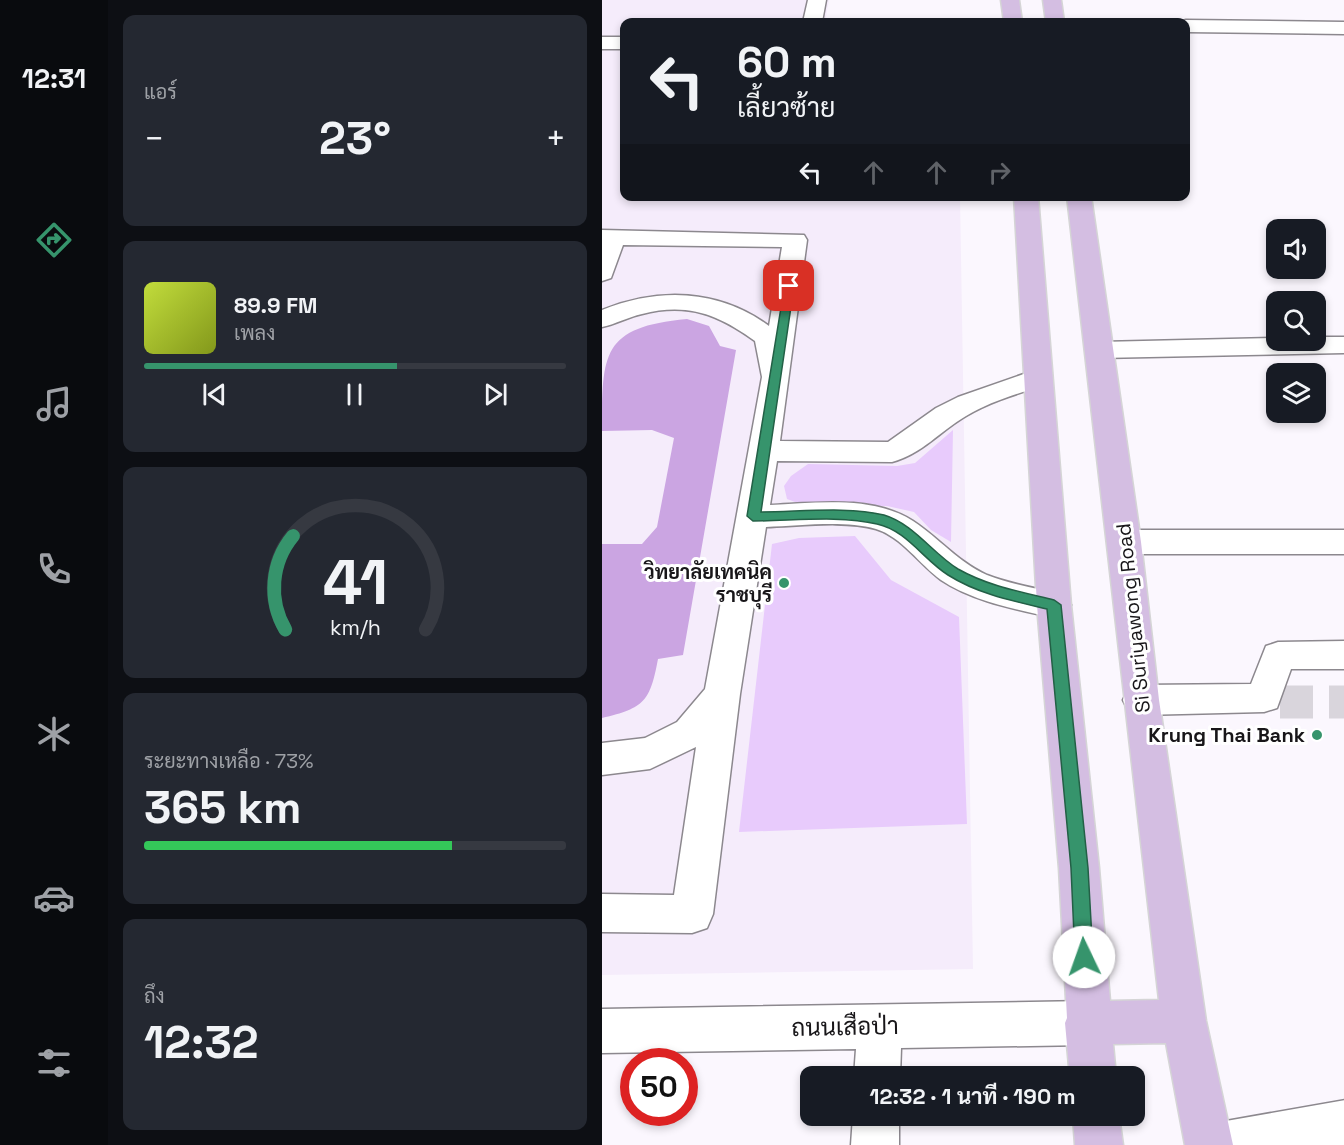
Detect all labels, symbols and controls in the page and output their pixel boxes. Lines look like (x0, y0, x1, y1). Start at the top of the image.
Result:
text: 60 m (737, 36, 837, 89)
icon: left (638, 42, 716, 120)
text: 12:31 (22, 61, 86, 96)
text: แอร์ (144, 79, 177, 105)
text: เลี้ยวซ้าย (737, 90, 835, 125)
text: 23° (319, 110, 391, 167)
text: − (144, 118, 164, 160)
text: + (546, 118, 566, 160)
icon: left (794, 156, 827, 189)
icon: ahead (857, 156, 890, 189)
icon: ahead (920, 156, 953, 189)
icon: right (983, 156, 1016, 189)
icon: directions (33, 219, 75, 261)
map controls (1266, 219, 1326, 423)
button: sound (1266, 219, 1326, 279)
pin (763, 260, 814, 311)
icon: arrive (772, 269, 805, 302)
text: 89.9 FM (234, 291, 317, 319)
button: search (1266, 291, 1326, 351)
text: เพลง (234, 320, 275, 346)
button: layers (1266, 363, 1326, 423)
icon: previous (198, 378, 231, 411)
icon: pause (338, 378, 371, 411)
icon: next (479, 378, 512, 411)
icon: music (33, 383, 75, 425)
street label: Si Suriyawong Road (1110, 522, 1156, 714)
text: 41 (322, 543, 388, 622)
icon: phone (33, 548, 75, 590)
place label: วิทยาลัยเทคนิค ราชบุรี (644, 559, 772, 610)
marker: วิทยาลัยเทคนิค ราชบุรี (777, 576, 791, 590)
text: km/h (329, 614, 381, 641)
icon: climate (33, 713, 75, 755)
place label: Krung Thai Bank (1148, 722, 1305, 748)
marker: Krung Thai Bank (1310, 728, 1324, 742)
text: ระยะทางเหลือ · 73% (144, 748, 313, 774)
text: 365 km (144, 779, 301, 836)
icon: car (33, 877, 75, 919)
position arrow (1052, 925, 1116, 989)
text: ถึง (144, 983, 165, 1009)
street label: ถนนเสือป่า (791, 1010, 899, 1043)
text: 12:32 (144, 1014, 259, 1071)
icon: filters (33, 1042, 75, 1084)
speed limit sign: 50 (620, 1048, 698, 1126)
text: 12:32 · 1 นาที · 190 m (869, 1082, 1076, 1110)

